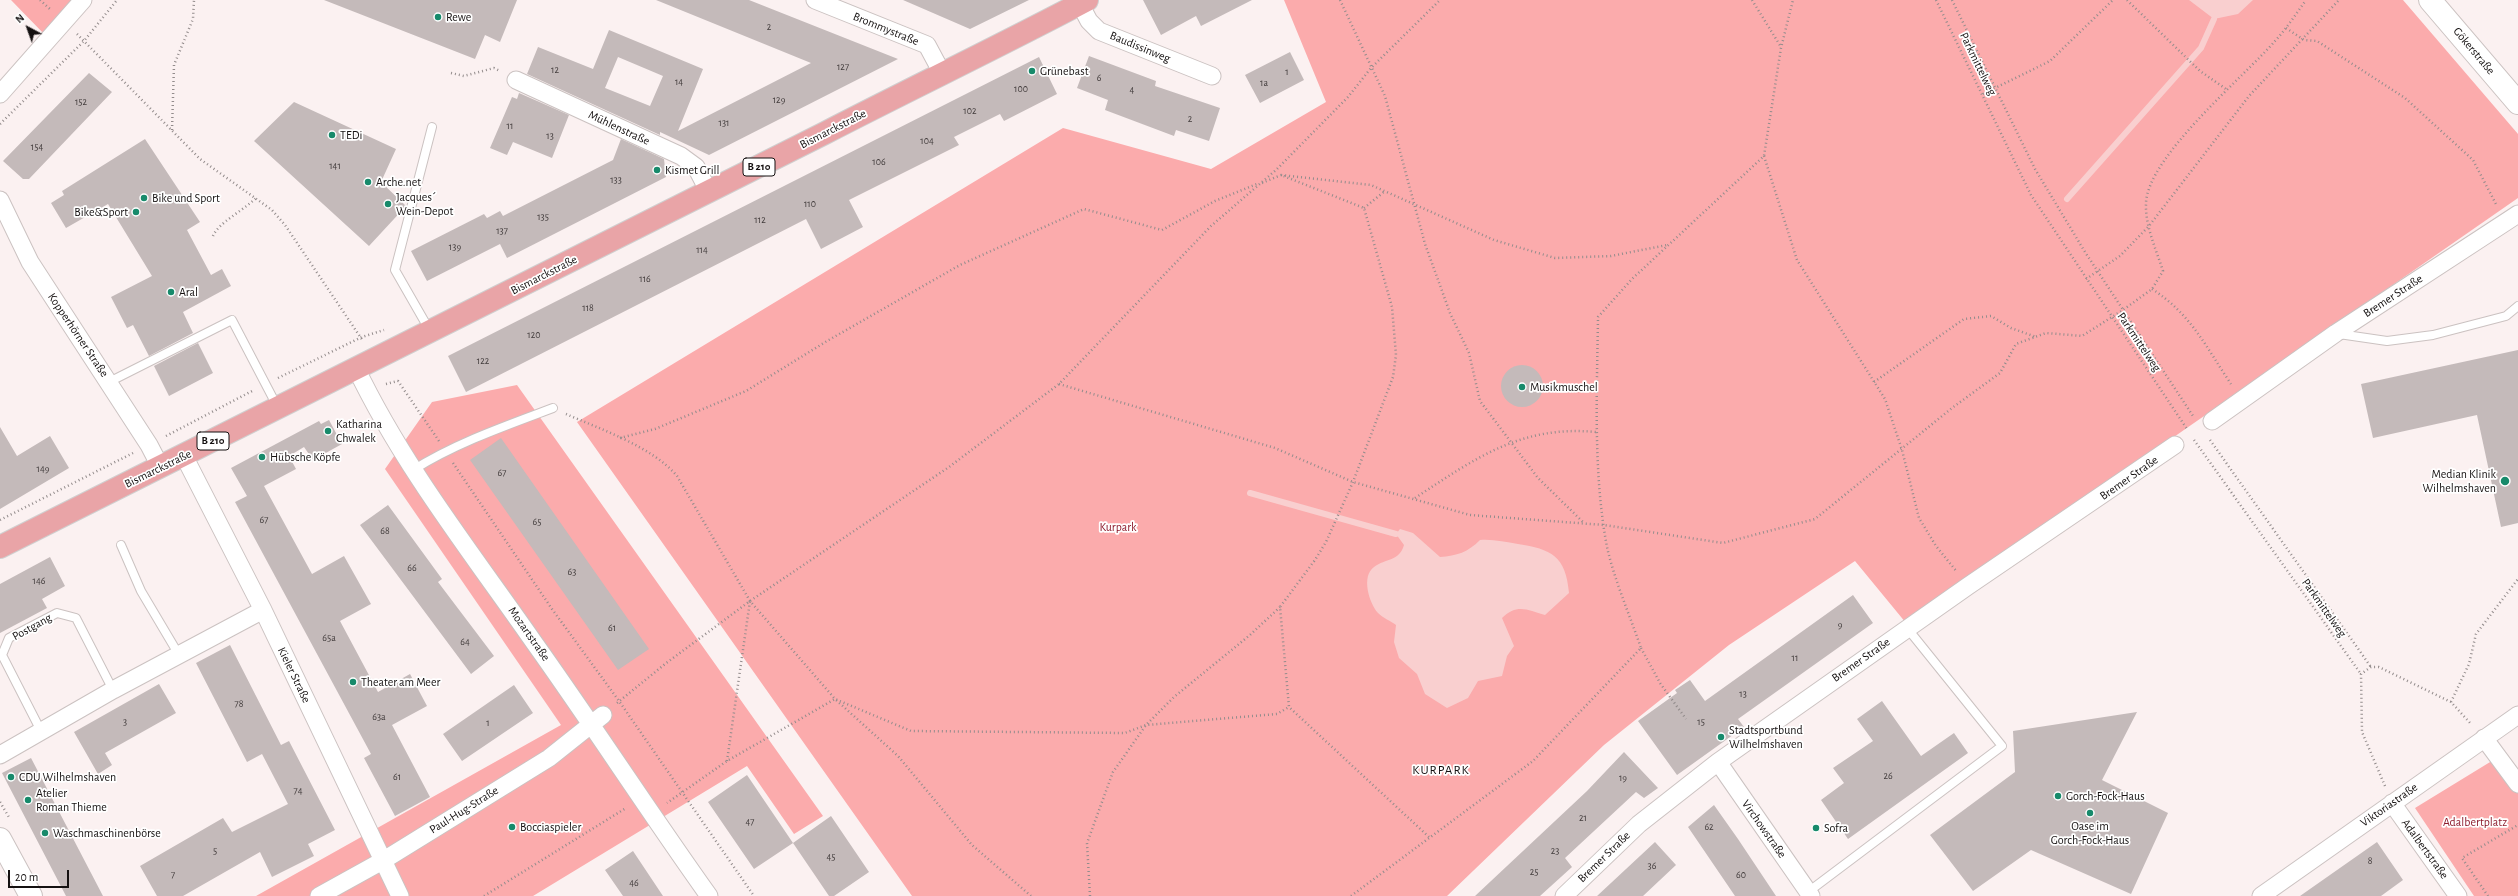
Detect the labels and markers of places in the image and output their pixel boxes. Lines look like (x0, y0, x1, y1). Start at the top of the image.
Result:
place label: Rewe (446, 10, 471, 24)
marker: Rewe (433, 12, 443, 22)
place label: Grünebast (1040, 64, 1089, 78)
marker: Grünebast (1027, 66, 1037, 76)
place label: TEDi (340, 128, 362, 142)
marker: TEDi (327, 130, 337, 140)
place label: Kismet Grill (665, 163, 720, 177)
marker: Kismet Grill (652, 165, 662, 175)
place label: Arche.net (376, 175, 421, 189)
marker: Arche.net (363, 177, 373, 187)
place label: Jacques´ Wein-Depot (396, 190, 453, 218)
place label: Bike und Sport (152, 191, 220, 205)
marker: Bike und Sport (139, 193, 149, 203)
marker: Jacques´ Wein-Depot (383, 199, 393, 209)
place label: Bike&Sport (74, 205, 128, 219)
marker: Bike&Sport (131, 207, 141, 217)
place label: Aral (179, 285, 198, 299)
marker: Aral (166, 287, 176, 297)
place label: Musikmuschel (1530, 380, 1598, 394)
marker: Musikmuschel (1517, 382, 1527, 392)
place label: Katharina Chwalek (336, 417, 382, 445)
marker: Katharina Chwalek (323, 426, 333, 436)
place label: Hübsche Köpfe (270, 450, 340, 464)
marker: Hübsche Köpfe (257, 452, 267, 462)
place label: Median Klinik Wilhelmshaven (2422, 467, 2496, 495)
marker: Median Klinik Wilhelmshaven (2499, 475, 2511, 487)
place label: Theater am Meer (361, 675, 440, 689)
marker: Theater am Meer (348, 677, 358, 687)
place label: Stadtsportbund Wilhelmshaven (1729, 723, 1803, 751)
marker: Stadtsportbund Wilhelmshaven (1716, 732, 1726, 742)
place label: CDU Wilhelmshaven (19, 770, 116, 784)
marker: CDU Wilhelmshaven (6, 772, 16, 782)
place label: Atelier Roman Thieme (36, 786, 107, 814)
place label: Gorch-Fock-Haus (2066, 789, 2145, 803)
marker: Gorch-Fock-Haus (2053, 791, 2063, 801)
marker: Atelier Roman Thieme (23, 795, 33, 805)
marker: Oase im Gorch-Fock-Haus (2085, 808, 2095, 818)
place label: Oase im Gorch-Fock-Haus (2051, 819, 2129, 847)
place label: Bocciaspieler (520, 820, 581, 834)
place label: Sofra (1824, 821, 1848, 835)
marker: Bocciaspieler (507, 822, 517, 832)
marker: Sofra (1811, 823, 1821, 833)
place label: Waschmaschinenbörse (53, 826, 161, 840)
marker: Waschmaschinenbörse (40, 828, 50, 838)

